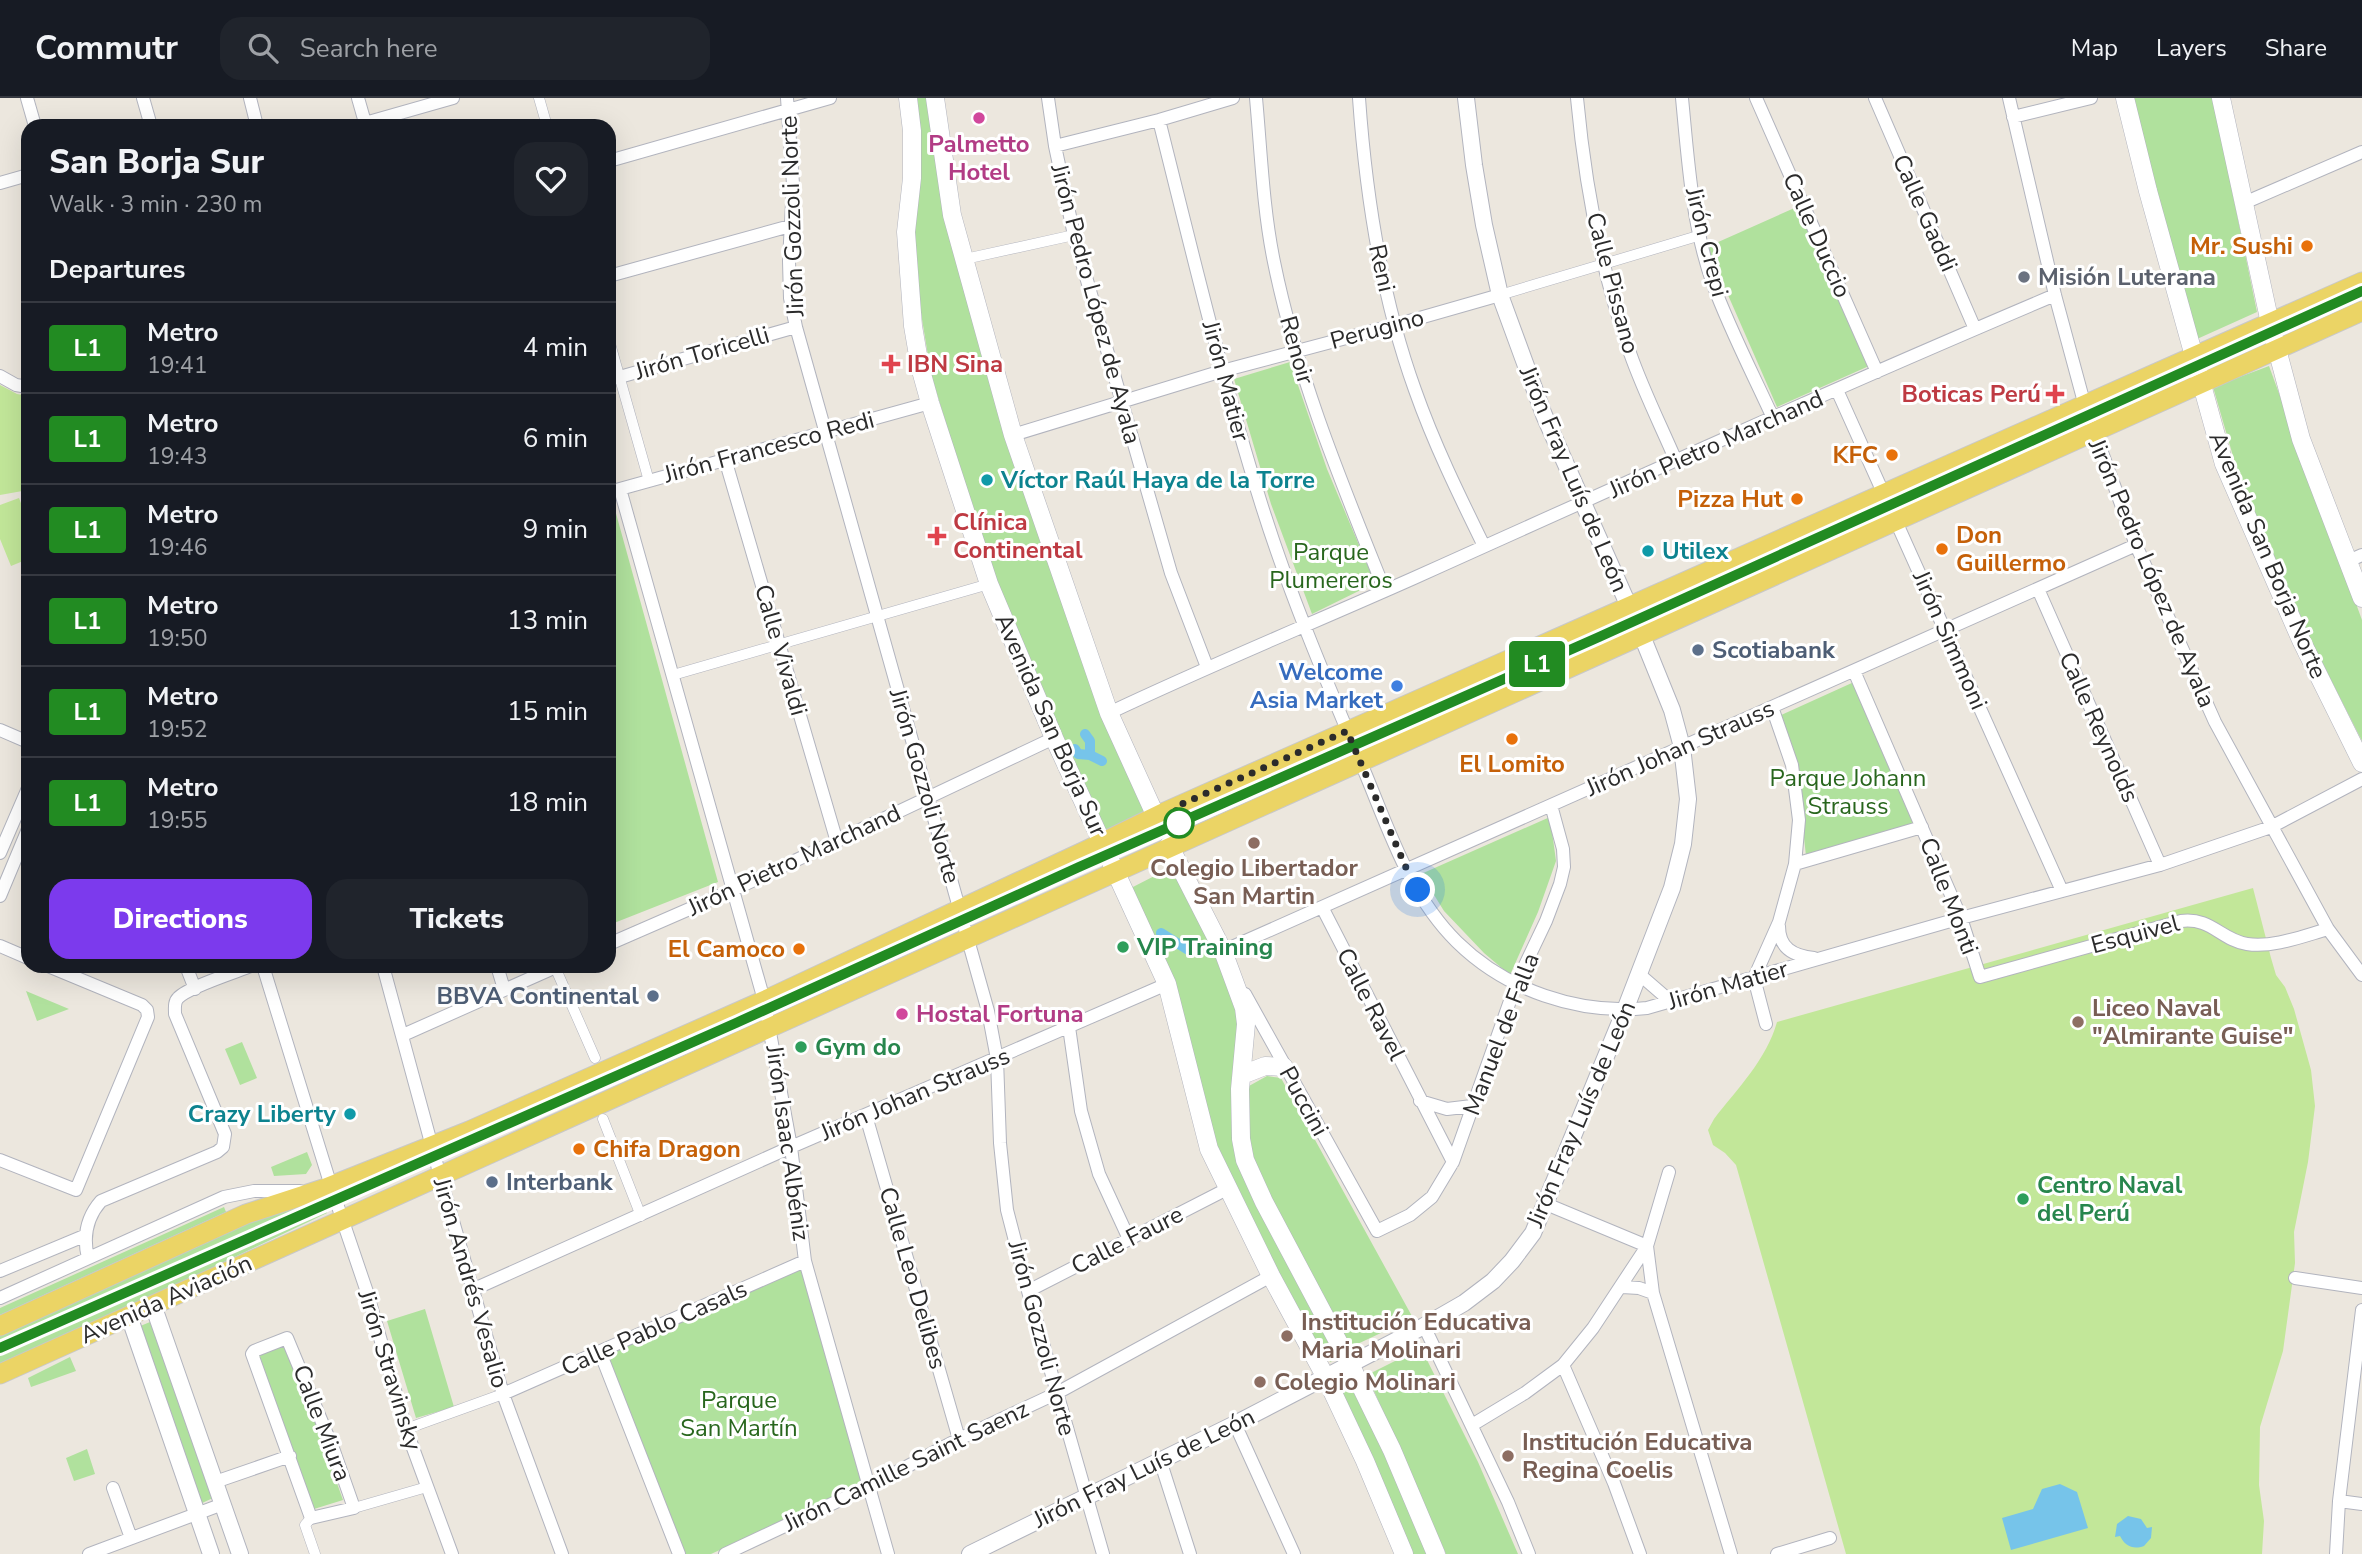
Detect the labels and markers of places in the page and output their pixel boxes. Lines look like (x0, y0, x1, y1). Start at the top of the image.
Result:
marker: Palmetto Hotel (971, 110, 987, 126)
place label: Palmetto Hotel (928, 128, 1030, 188)
place label: Mr. Sushi (2190, 230, 2293, 262)
marker: Mr. Sushi (2299, 238, 2315, 254)
place label: Misión Luterana (2038, 261, 2216, 293)
marker: Misión Luterana (2016, 269, 2032, 285)
place label: IBN Sina (907, 348, 1003, 380)
marker: IBN Sina (881, 354, 901, 374)
place label: Boticas Perú (1902, 378, 2041, 410)
marker: Boticas Perú (2047, 386, 2063, 402)
place label: KFC (1833, 439, 1878, 471)
marker: KFC (1884, 447, 1900, 463)
place label: Víctor Raúl Haya de la Torre (1000, 464, 1315, 496)
marker: Víctor Raúl Haya de la Torre (979, 472, 995, 488)
place label: Pizza Hut (1677, 483, 1784, 515)
marker: Pizza Hut (1789, 491, 1805, 507)
place label: Clínica Continental (953, 506, 1083, 566)
place label: Don Guillermo (1956, 519, 2066, 579)
marker: Clínica Continental (927, 526, 947, 546)
place label: Utilex (1662, 535, 1730, 567)
marker: Don Guillermo (1934, 541, 1950, 557)
marker: Utilex (1640, 543, 1656, 559)
place label: Scotiabank (1712, 634, 1836, 666)
marker: Scotiabank (1690, 642, 1706, 658)
place label: Welcome Asia Market (1250, 656, 1384, 716)
marker: Welcome Asia Market (1389, 678, 1405, 694)
marker: El Lomito (1504, 731, 1520, 747)
place label: El Lomito (1459, 748, 1565, 780)
unlabelled marker (1164, 808, 1194, 838)
marker: Colegio Libertador San Martin (1246, 835, 1262, 851)
place label: Colegio Libertador San Martin (1150, 852, 1358, 912)
place label: VIP Training (1136, 931, 1273, 963)
place label: El Camoco (668, 933, 785, 965)
marker: VIP Training (1115, 939, 1131, 955)
marker: El Camoco (791, 941, 807, 957)
place label: BBVA Continental (436, 980, 639, 1012)
marker: BBVA Continental (645, 988, 661, 1004)
place label: Liceo Naval "Almirante Guise" (2092, 992, 2294, 1052)
place label: Hostal Fortuna (916, 998, 1084, 1030)
marker: Hostal Fortuna (894, 1006, 910, 1022)
marker: Liceo Naval "Almirante Guise" (2070, 1014, 2086, 1030)
place label: Gym do (815, 1031, 901, 1063)
marker: Gym do (793, 1039, 809, 1055)
place label: Crazy Liberty (188, 1098, 336, 1130)
marker: Crazy Liberty (342, 1106, 358, 1122)
place label: Chifa Dragon (593, 1133, 741, 1165)
marker: Chifa Dragon (571, 1141, 587, 1157)
place label: Interbank (506, 1166, 614, 1198)
place label: Centro Naval del Perú (2037, 1169, 2183, 1229)
marker: Interbank (484, 1174, 500, 1190)
marker: Centro Naval del Perú (2015, 1191, 2031, 1207)
place label: Institución Educativa Maria Molinari (1301, 1306, 1531, 1366)
marker: Institución Educativa Maria Molinari (1279, 1328, 1295, 1344)
place label: Colegio Molinari (1274, 1366, 1456, 1398)
marker: Colegio Molinari (1252, 1374, 1268, 1390)
place label: Institución Educativa Regina Coelis (1522, 1426, 1752, 1486)
marker: Institución Educativa Regina Coelis (1500, 1448, 1516, 1464)

